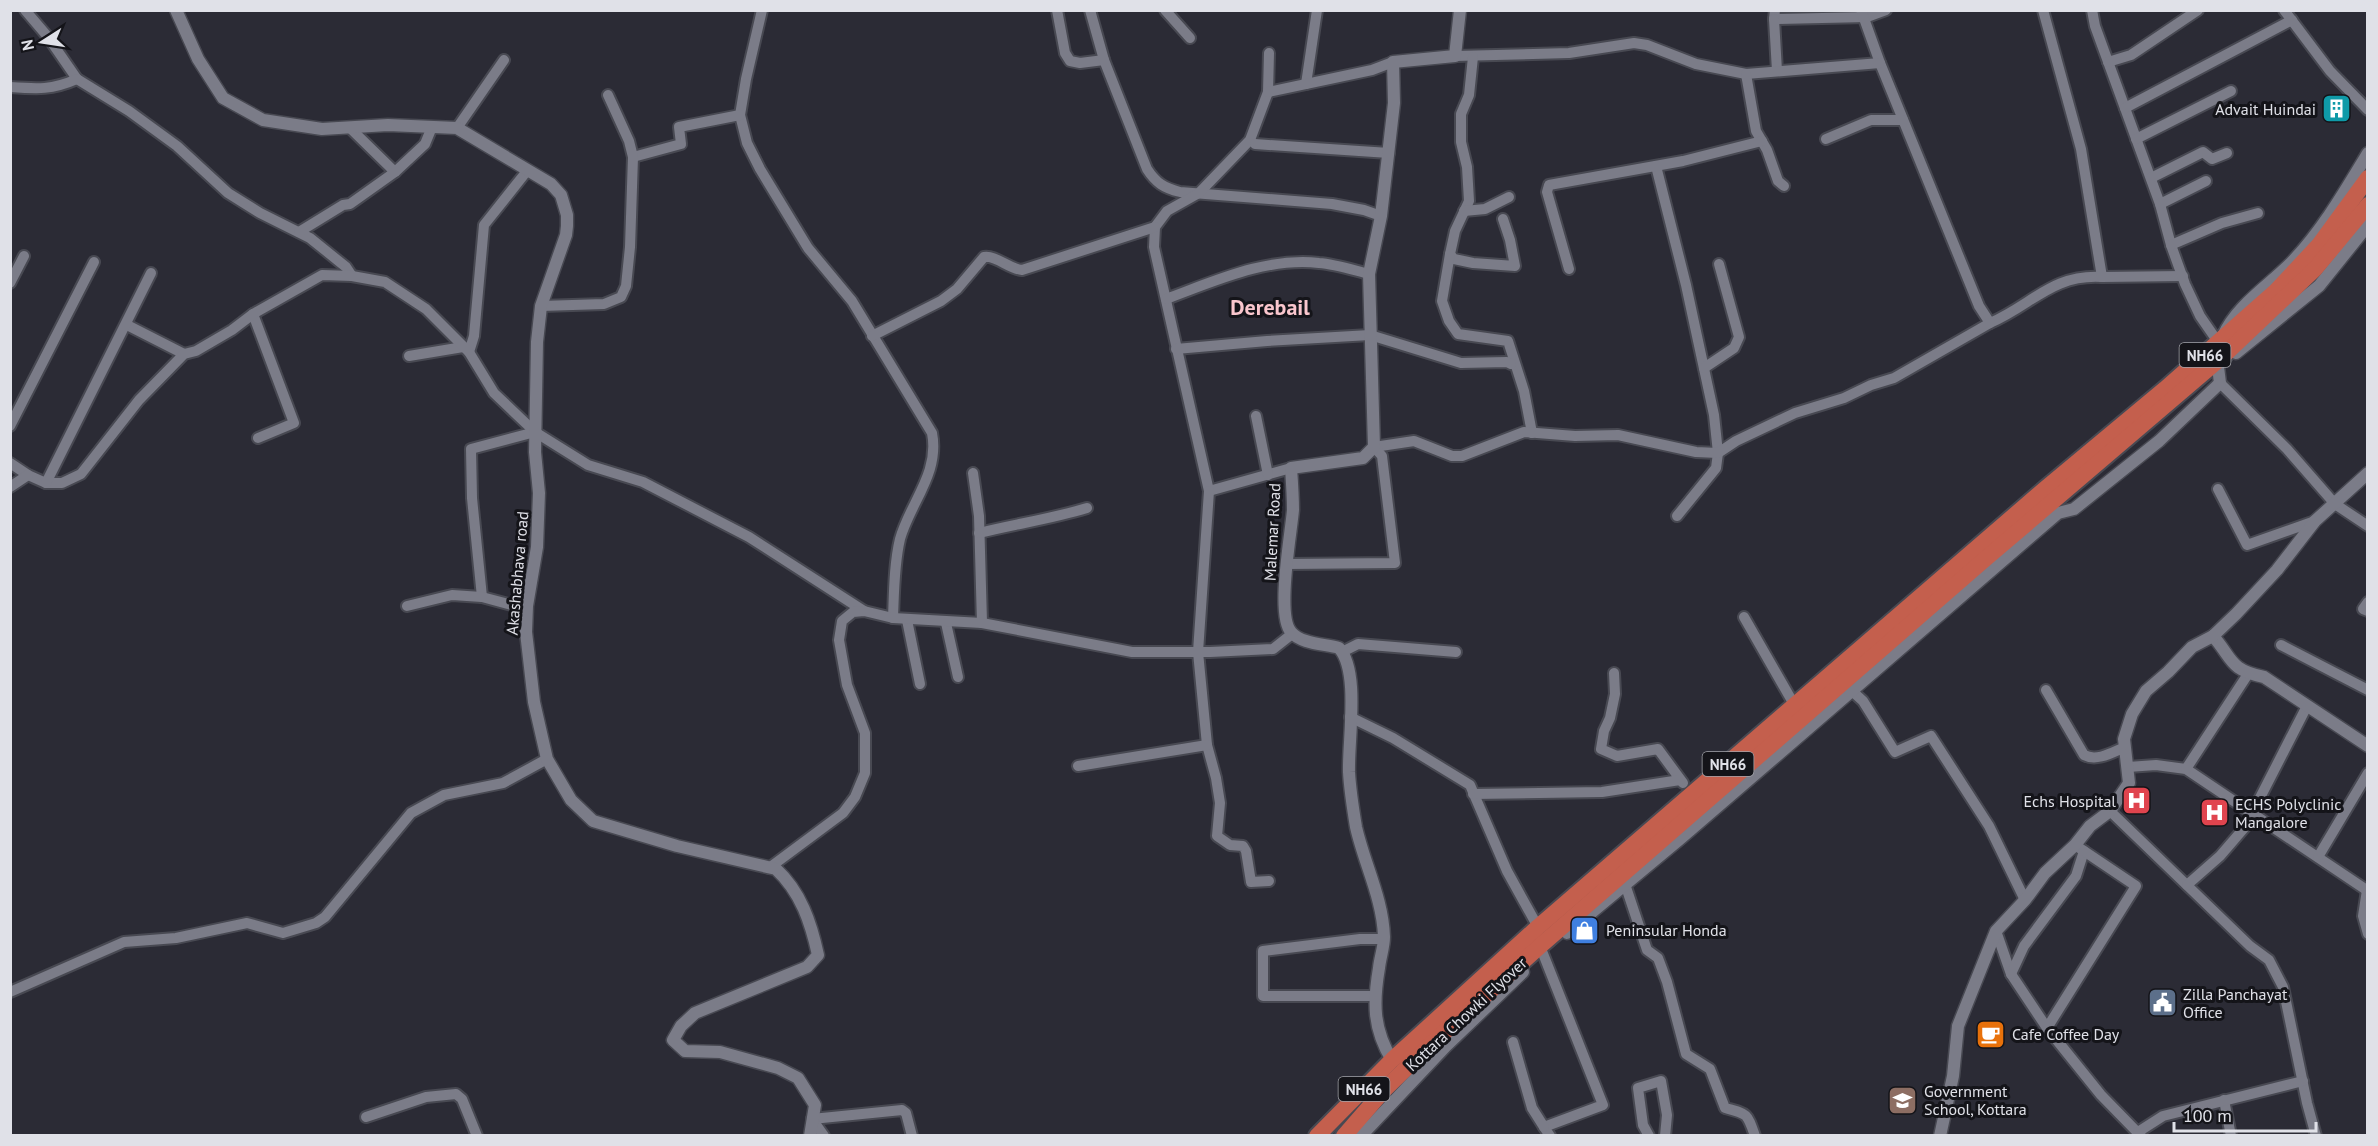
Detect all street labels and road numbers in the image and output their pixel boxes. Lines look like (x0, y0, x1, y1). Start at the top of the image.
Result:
road number: NH66 (2180, 343, 2230, 367)
street label: Malemar Road (1259, 483, 1285, 581)
street label: Akashabhava road (502, 510, 532, 636)
road number: NH66 (1702, 752, 1754, 776)
street label: Kottara Chowki Flyover (1401, 952, 1531, 1075)
road number: NH66 (1338, 1077, 1390, 1101)

